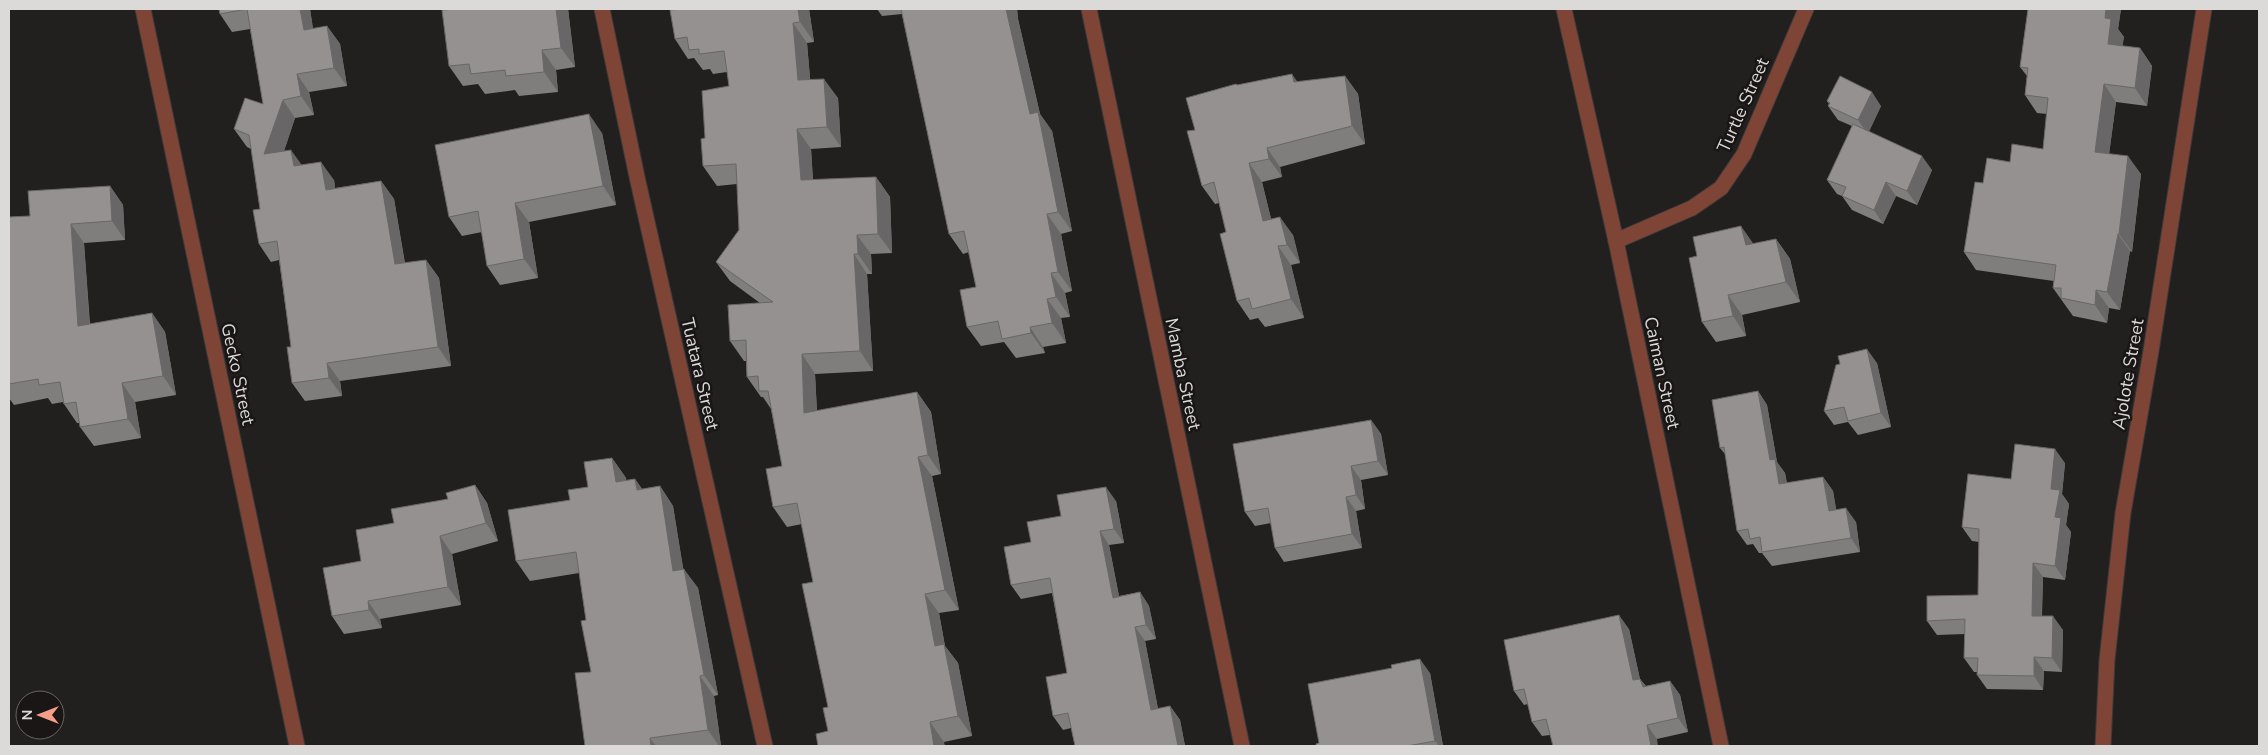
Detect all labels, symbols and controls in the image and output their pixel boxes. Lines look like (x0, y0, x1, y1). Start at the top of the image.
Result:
street label: Turtle Street (1711, 53, 1775, 156)
street label: Tuatara Street (675, 315, 725, 433)
street label: Caiman Street (1638, 315, 1686, 432)
street label: Mamba Street (1159, 316, 1207, 433)
street label: Ajolote Street (2106, 316, 2150, 431)
street label: Gecko Street (216, 321, 261, 428)
north arrow (15, 690, 65, 740)
text: N (18, 710, 37, 720)

